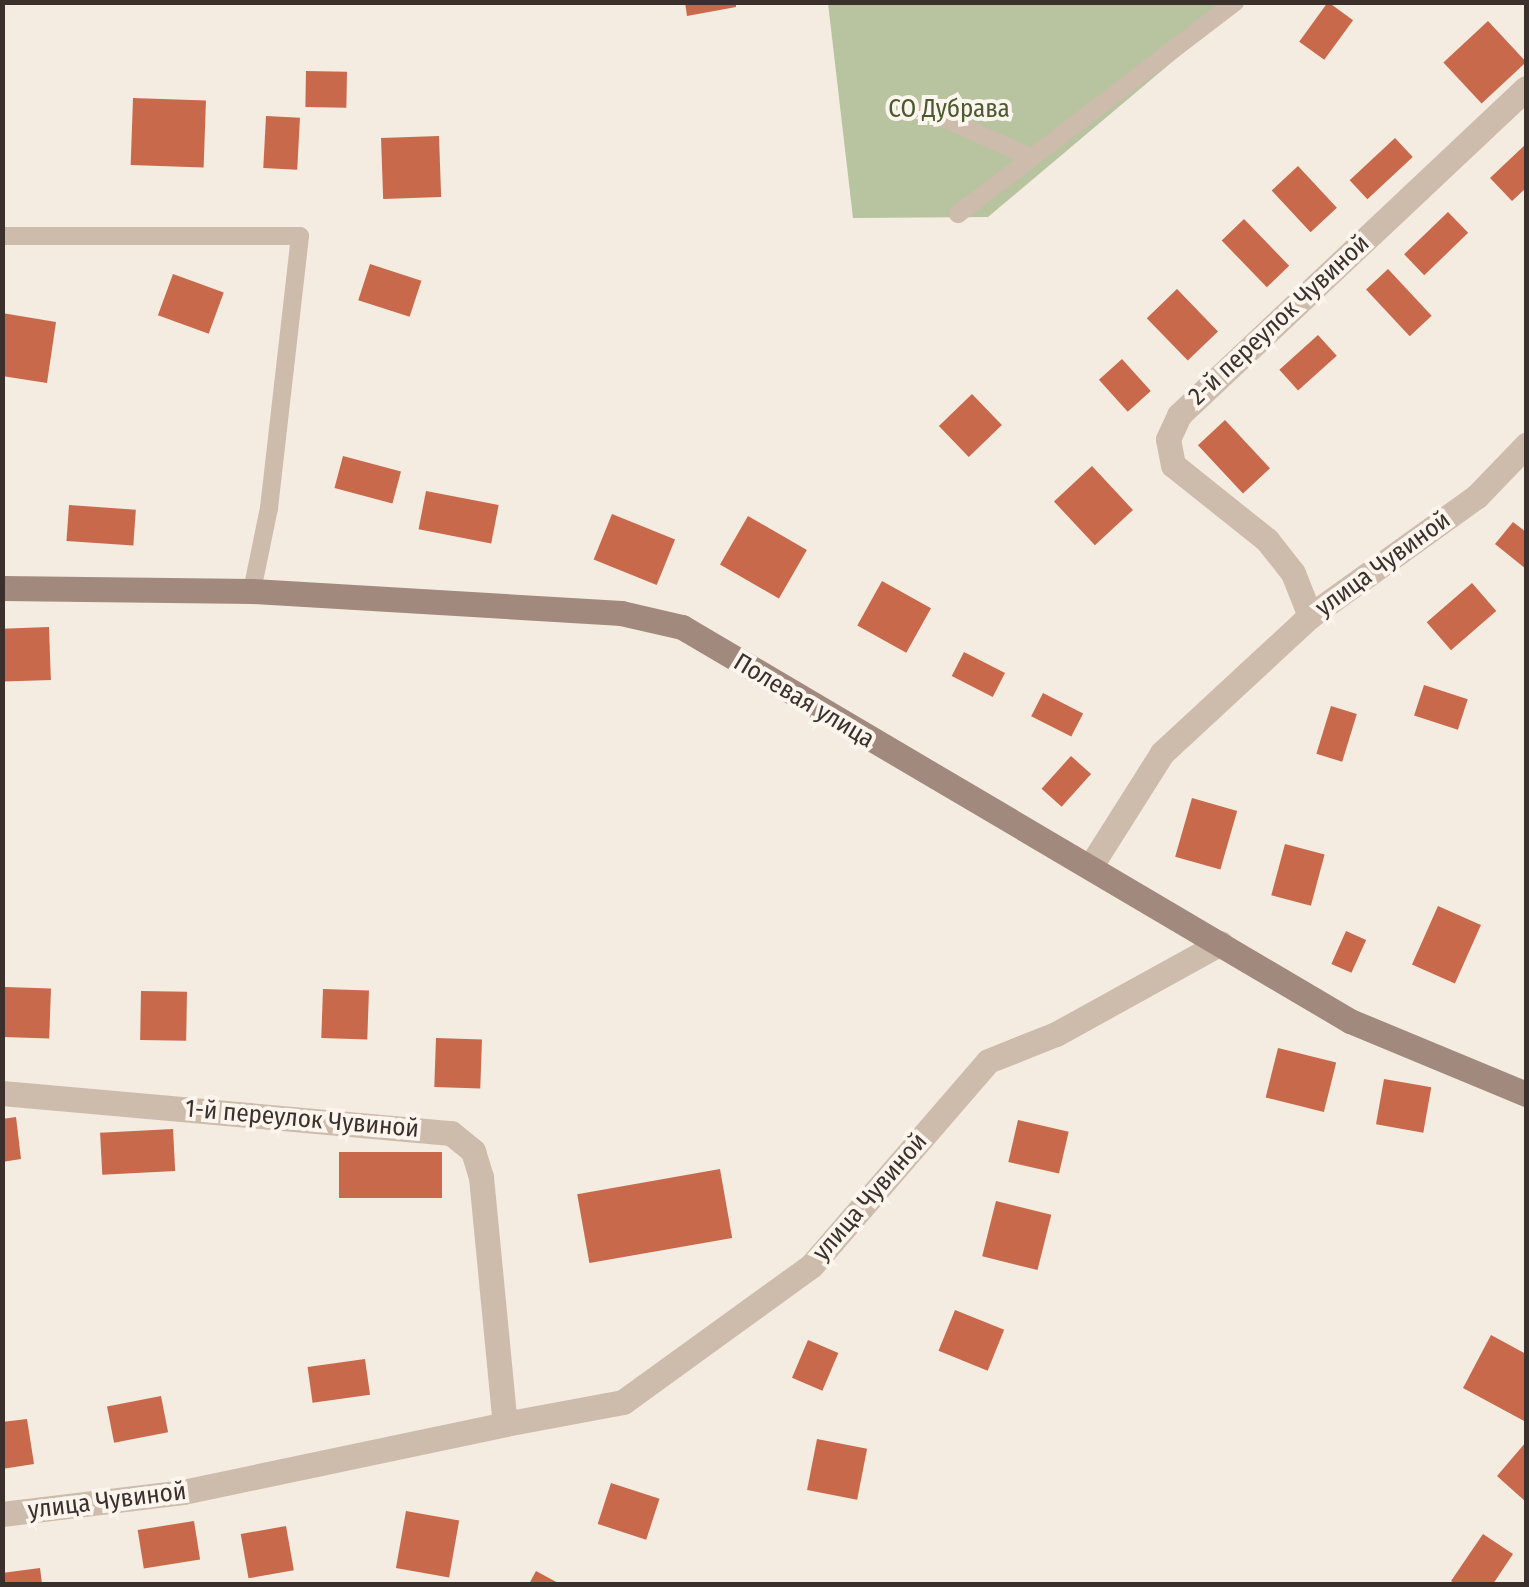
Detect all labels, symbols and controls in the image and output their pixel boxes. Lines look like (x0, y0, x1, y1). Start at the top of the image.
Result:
park label: СО Дубрава (888, 94, 1010, 124)
street label: 2-й переулок Чувиной (1182, 229, 1376, 411)
street label: улица Чувиной (1310, 505, 1456, 623)
street label: Полевая улица (728, 647, 880, 755)
street label: 1-й переулок Чувиной (184, 1094, 420, 1144)
street label: улица Чувиной (806, 1127, 934, 1267)
street label: улица Чувиной (26, 1476, 188, 1526)

